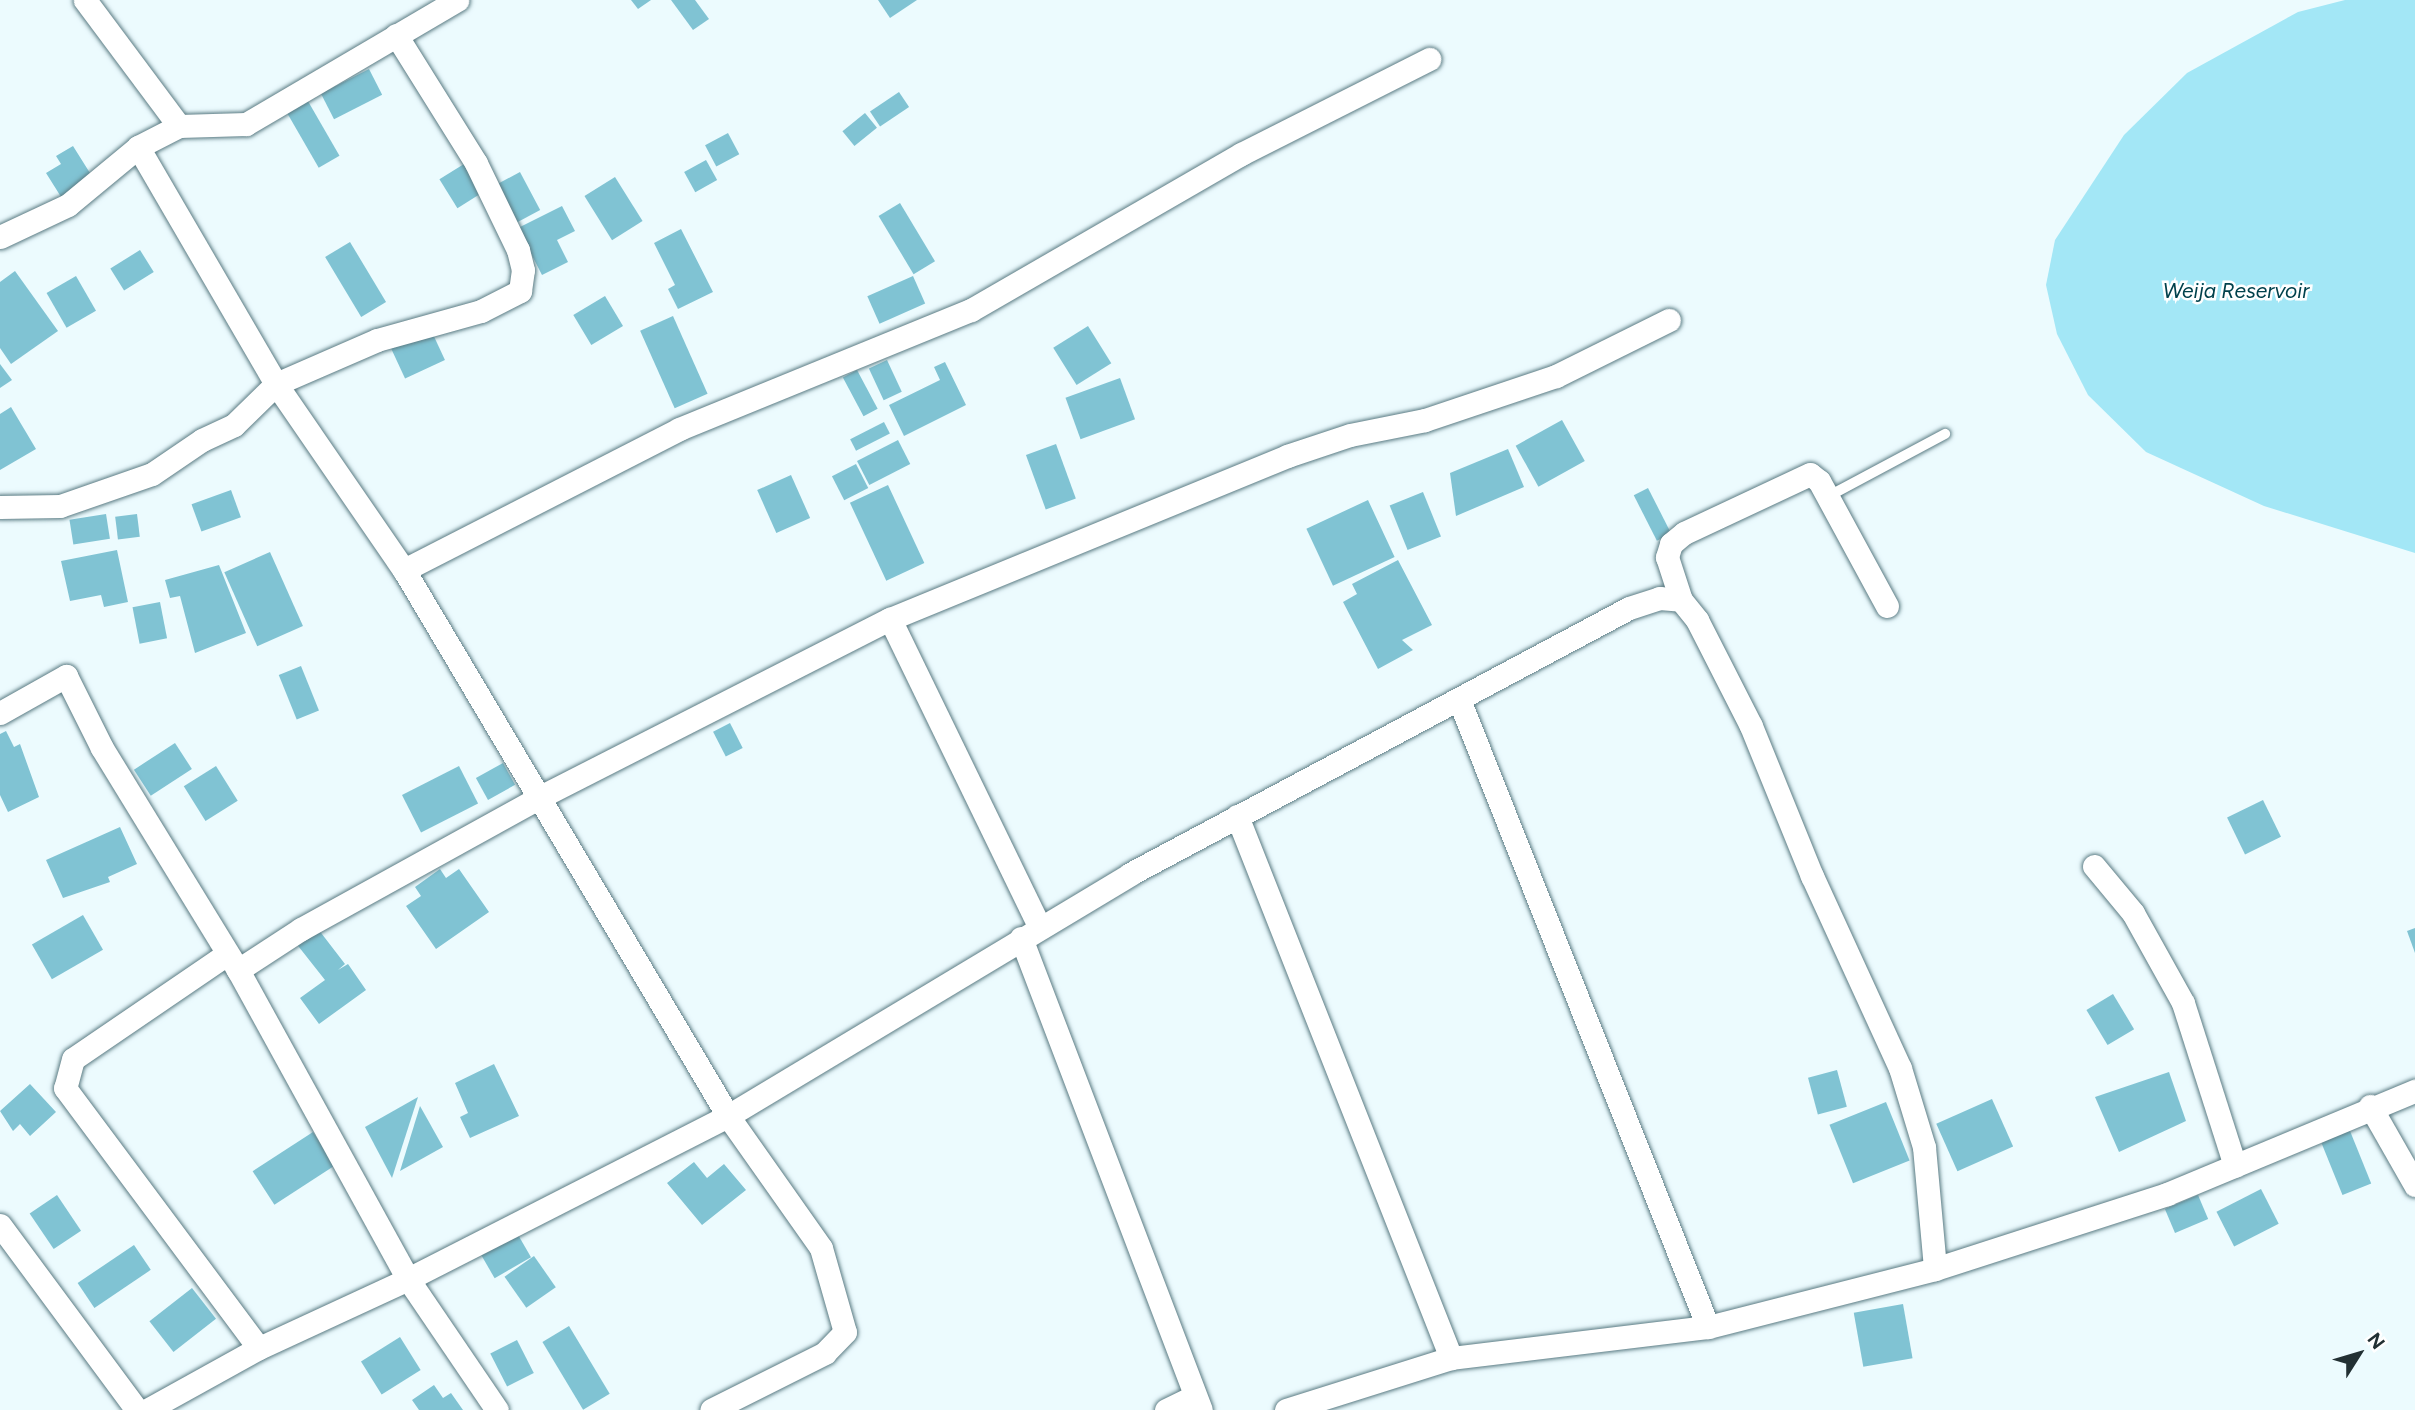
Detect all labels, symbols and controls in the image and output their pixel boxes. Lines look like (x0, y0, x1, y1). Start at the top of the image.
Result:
water label: Weija Reservoir (2163, 278, 2309, 304)
north arrow (2324, 1319, 2394, 1389)
text: N (2363, 1328, 2390, 1354)

